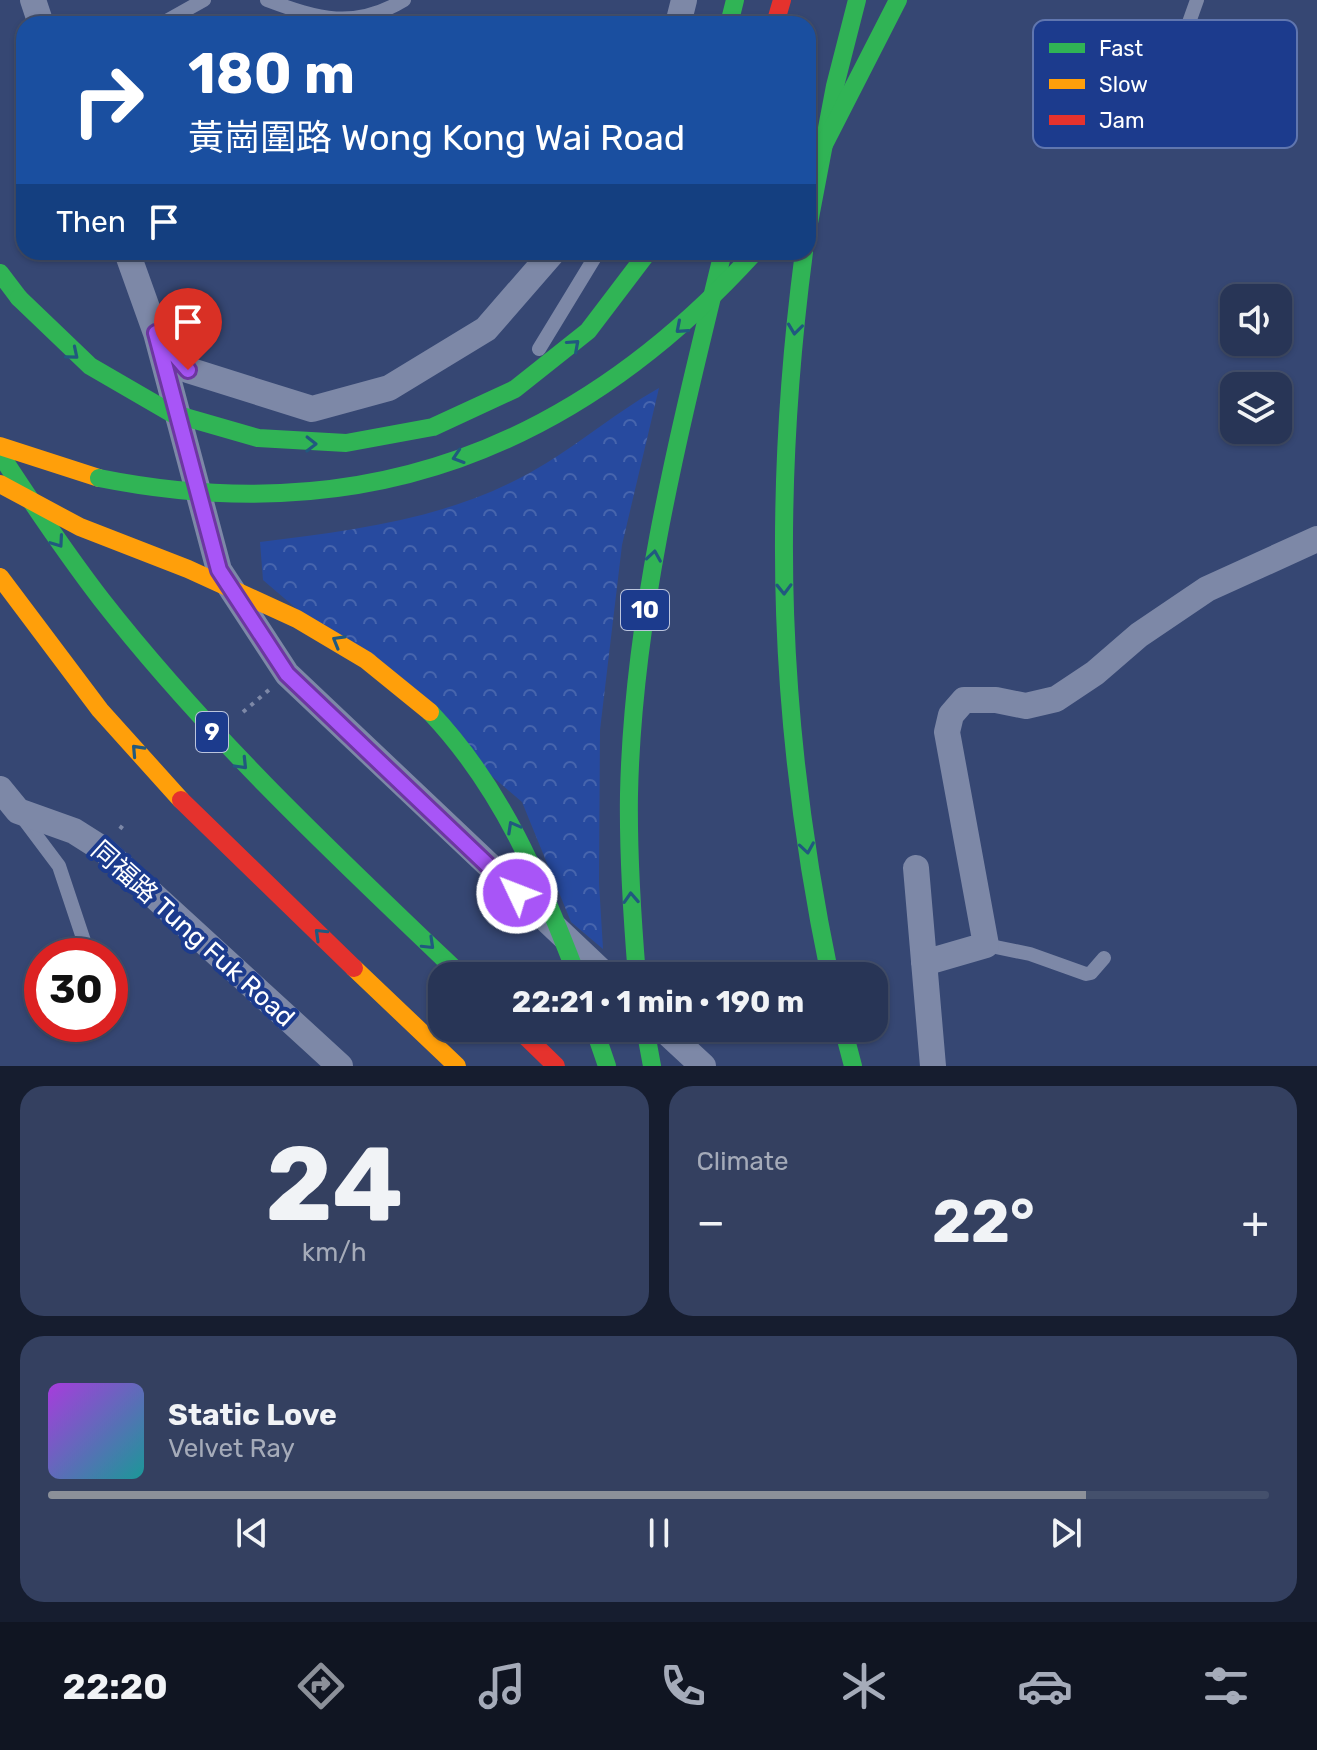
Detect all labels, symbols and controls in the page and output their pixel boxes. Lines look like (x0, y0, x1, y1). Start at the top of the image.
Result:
legend (1033, 20, 1297, 148)
text: Fast (1099, 35, 1144, 62)
text: 180 m (188, 41, 355, 107)
icon: right (56, 48, 160, 152)
text: Slow (1099, 71, 1148, 98)
text: Jam (1099, 107, 1145, 134)
text: 黃崗圍路 Wong Kong Wai Road (188, 116, 685, 159)
icon: arrive (142, 200, 186, 244)
text: Then (56, 204, 126, 240)
map controls (1220, 284, 1292, 444)
button: sound (1220, 284, 1292, 356)
pin (154, 288, 222, 370)
icon: arrive (166, 300, 210, 344)
one-way arrow (675, 318, 690, 333)
one-way arrow (787, 323, 804, 336)
one-way arrow (565, 340, 580, 354)
one-way arrow (64, 344, 78, 359)
button: layers (1220, 372, 1292, 444)
one-way arrow (305, 435, 318, 452)
one-way arrow (451, 448, 465, 464)
one-way arrow (48, 534, 63, 548)
one-way arrow (645, 549, 662, 563)
one-way arrow (775, 583, 793, 596)
road number: 10 (621, 590, 669, 630)
one-way arrow (332, 635, 346, 651)
road number: 9 (196, 712, 228, 752)
one-way arrow (131, 745, 146, 759)
one-way arrow (233, 755, 247, 769)
one-way arrow (507, 822, 523, 836)
street label: 同福路 Tung Fuk Road (85, 835, 301, 1033)
one-way arrow (797, 841, 814, 855)
position arrow (475, 851, 559, 935)
one-way arrow (622, 891, 639, 904)
one-way arrow (315, 929, 329, 944)
one-way arrow (420, 935, 434, 950)
speed limit sign: 30 (24, 938, 128, 1042)
text: 22:21 · 1 min · 190 m (512, 984, 804, 1020)
text: 24 (265, 1123, 403, 1246)
text: Climate (697, 1146, 789, 1177)
text: 22° (932, 1186, 1035, 1257)
text: − (697, 1196, 725, 1248)
text: + (1242, 1196, 1269, 1248)
text: km/h (302, 1237, 367, 1268)
text: Static Love (168, 1397, 337, 1433)
text: Velvet Ray (168, 1433, 295, 1464)
icon: previous (230, 1511, 274, 1555)
icon: pause (637, 1511, 681, 1555)
icon: next (1044, 1511, 1088, 1555)
icon: directions (293, 1658, 349, 1714)
icon: music (474, 1658, 530, 1714)
icon: phone (655, 1658, 711, 1714)
icon: climate (836, 1658, 892, 1714)
icon: car (1017, 1658, 1073, 1714)
icon: filters (1198, 1658, 1254, 1714)
text: 22:20 (63, 1665, 168, 1708)

